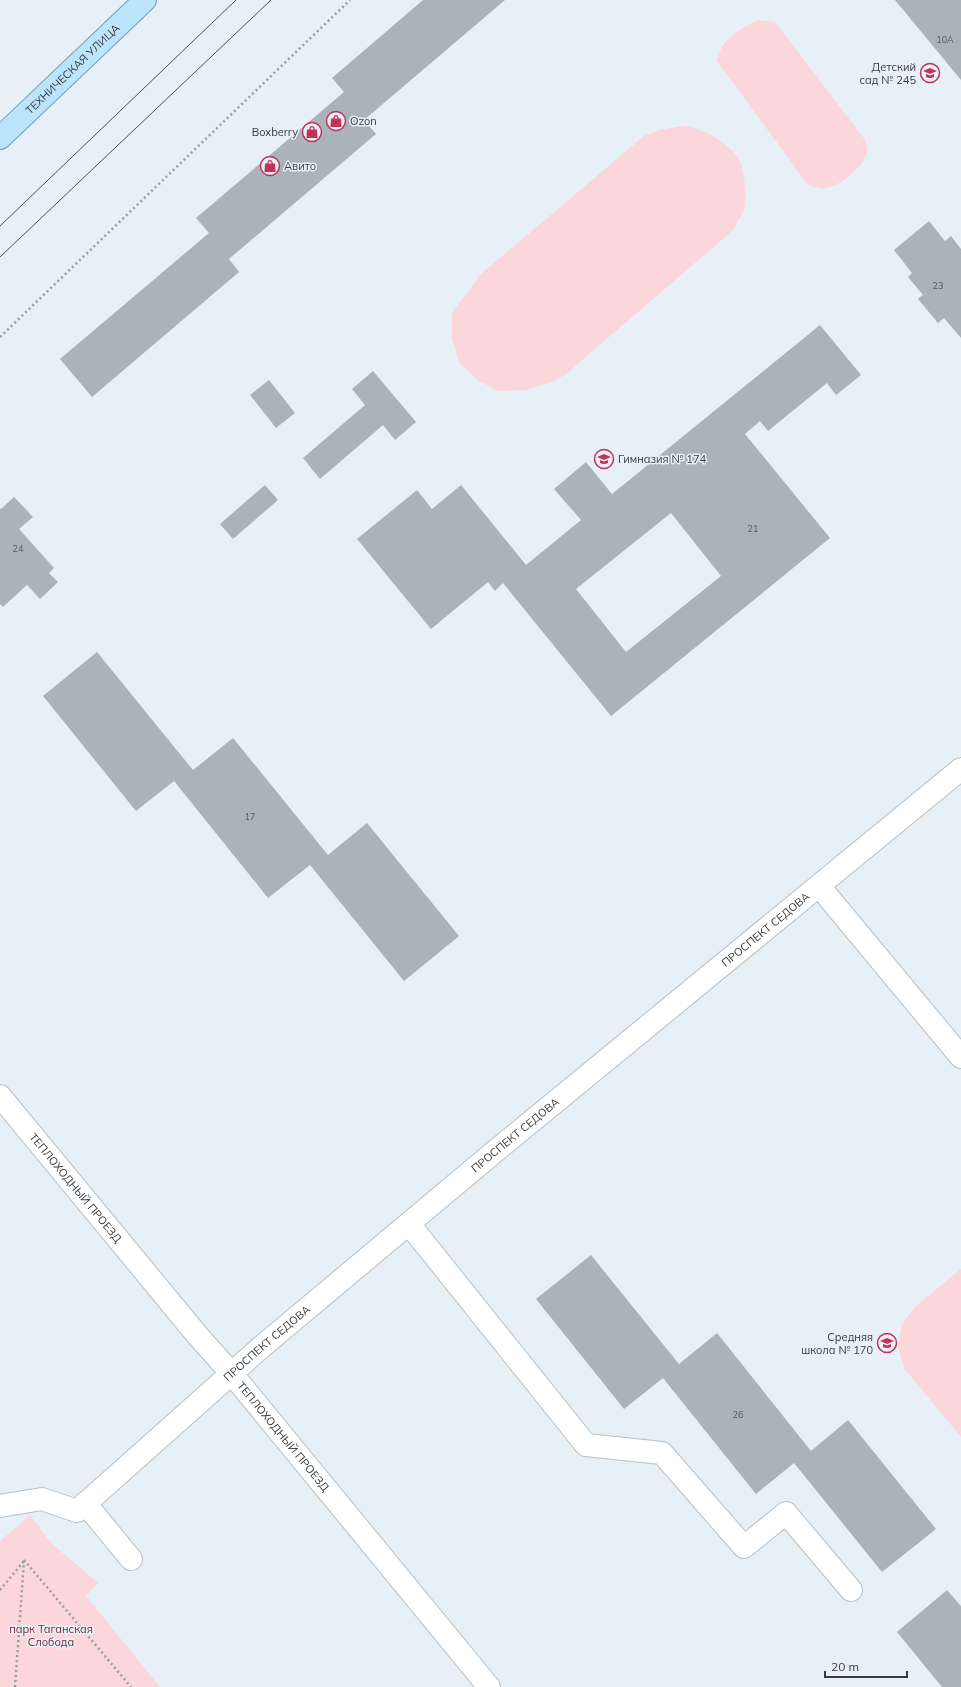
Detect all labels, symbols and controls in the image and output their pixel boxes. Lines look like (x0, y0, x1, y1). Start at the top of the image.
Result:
street label: ТЕХНИЧЕСКАЯ УЛИЦА (22, 21, 123, 117)
house number: 10А (936, 34, 954, 45)
place label: Детский сад № 245 (860, 60, 916, 87)
school or university icon: Детский сад № 245 (919, 62, 941, 84)
shop icon: Ozon (325, 110, 347, 132)
place label: Ozon (350, 114, 377, 128)
shop icon: Boxberry (301, 121, 323, 143)
place label: Boxberry (252, 125, 298, 139)
shop icon: Авито (259, 155, 281, 177)
place label: Авито (284, 159, 316, 173)
house number: 23 (933, 280, 943, 291)
school or university icon: Гимназия № 174 (593, 448, 615, 470)
place label: Гимназия № 174 (618, 452, 707, 466)
house number: 21 (748, 523, 758, 534)
house number: 24 (13, 543, 24, 554)
house number: 17 (245, 811, 255, 822)
street label: ПРОСПЕКТ СЕДОВА (719, 889, 812, 970)
street label: ПРОСПЕКТ СЕДОВА (468, 1095, 562, 1175)
street label: ТЕПЛОХОДНЫЙ ПРОЕЗД (26, 1130, 125, 1246)
street label: ПРОСПЕКТ СЕДОВА (221, 1302, 313, 1384)
place label: Средняя школа № 170 (801, 1330, 873, 1357)
school or university icon: Средняя школа № 170 (876, 1332, 898, 1354)
street label: ТЕПЛОХОДНЫЙ ПРОЕЗД (234, 1379, 333, 1494)
house number: 26 (733, 1409, 743, 1420)
park label: парк Таганская Слобода (9, 1622, 93, 1649)
scale bar (825, 1653, 907, 1679)
text: 20 m (831, 1659, 859, 1674)

